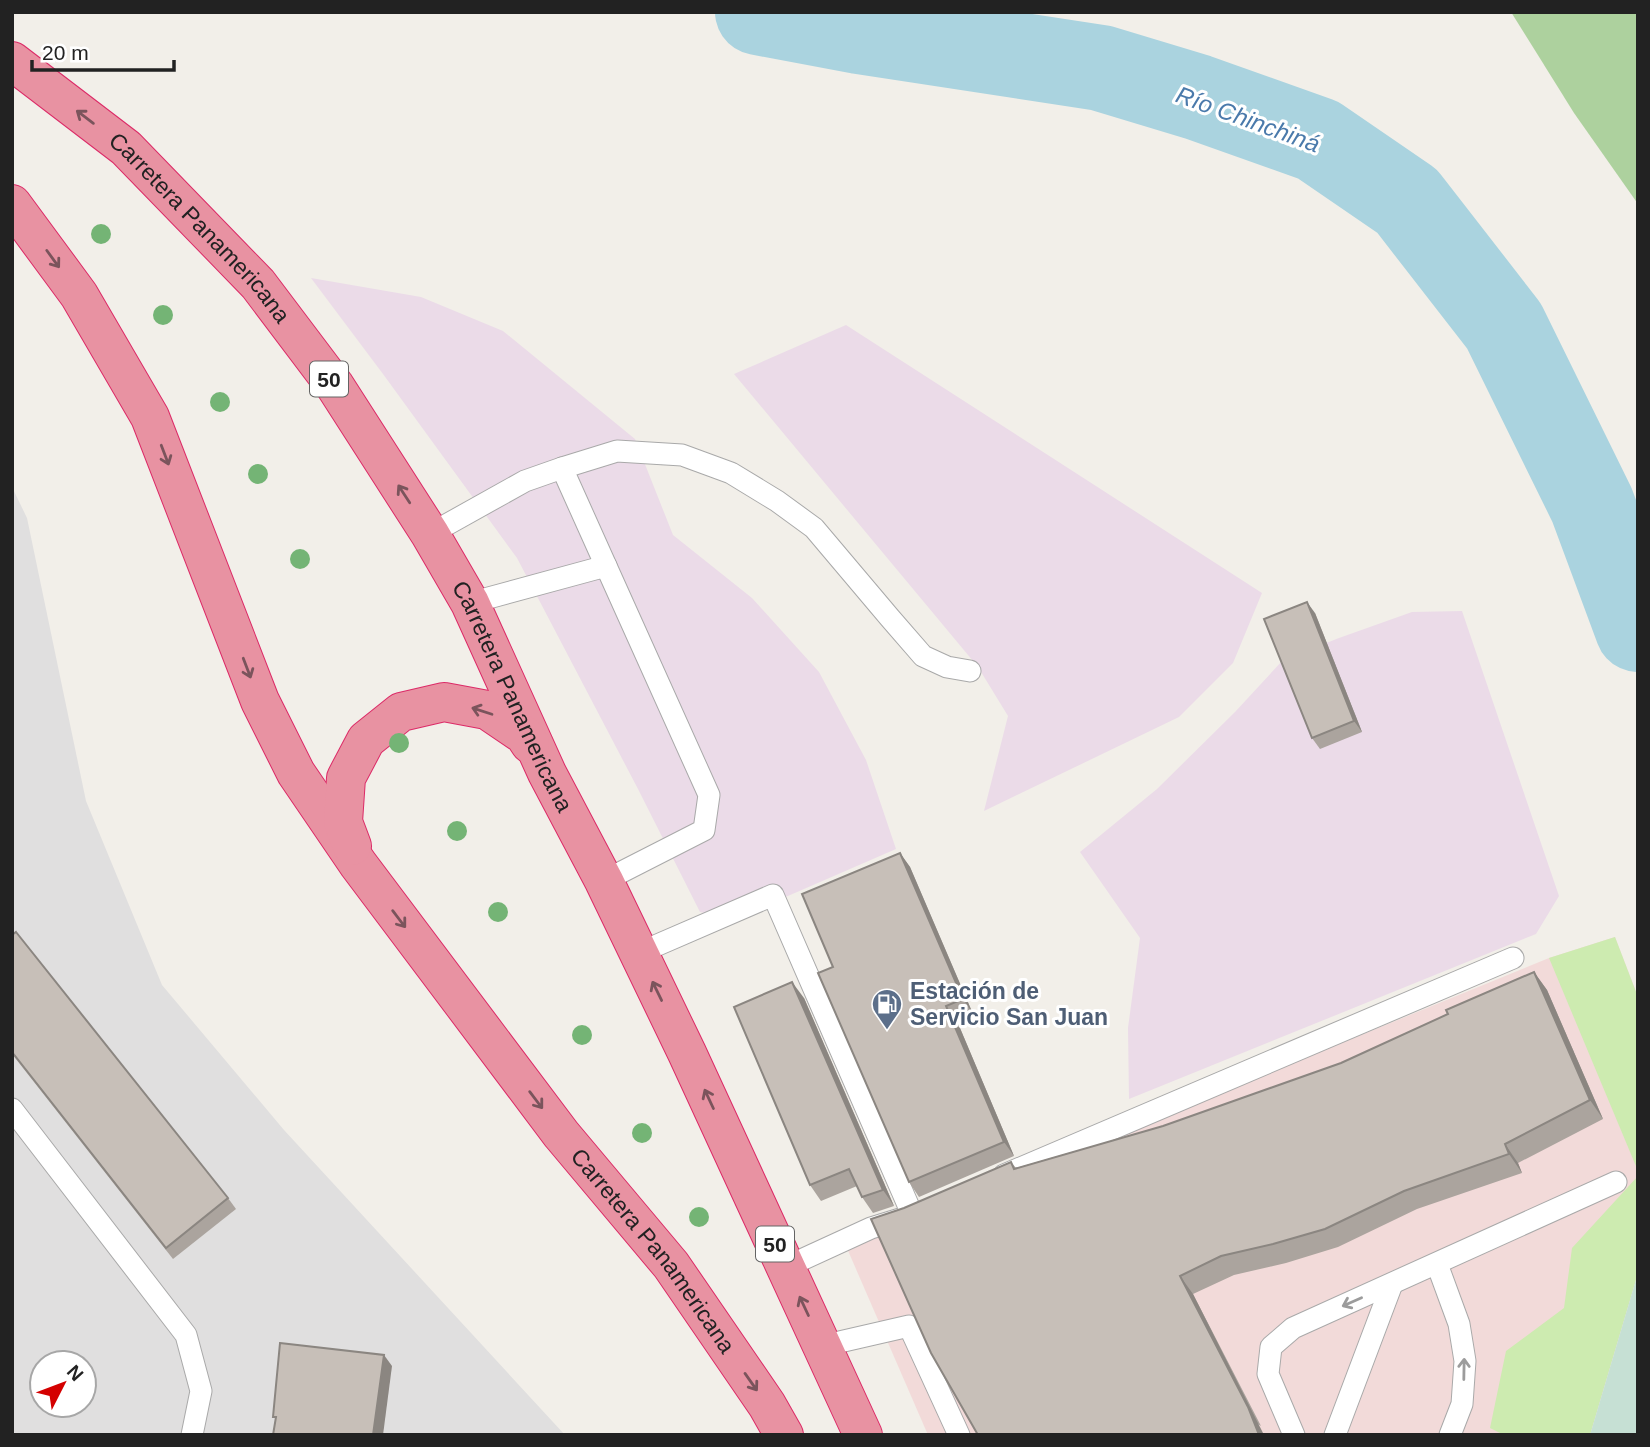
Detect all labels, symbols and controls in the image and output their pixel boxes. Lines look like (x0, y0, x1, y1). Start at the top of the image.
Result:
scale bar (32, 28, 173, 72)
text: 20 m (42, 41, 89, 64)
water label: Río Chinchiná (1173, 81, 1323, 157)
one-way arrow (77, 109, 95, 124)
street label: Carretera Panamericana (104, 127, 296, 328)
one-way arrow (45, 249, 60, 268)
road number: 50 (310, 362, 348, 396)
one-way arrow (160, 444, 173, 466)
one-way arrow (397, 485, 411, 505)
street label: Carretera Panamericana (447, 576, 578, 816)
one-way arrow (242, 656, 255, 678)
one-way arrow (472, 704, 494, 716)
one-way arrow (392, 909, 407, 927)
place label: Estación de Servicio San Juan (910, 978, 1108, 1030)
one-way arrow (650, 981, 664, 1002)
fuel station icon: Estación de Servicio San Juan (870, 987, 904, 1031)
one-way arrow (701, 1089, 715, 1110)
one-way arrow (528, 1091, 543, 1110)
street label: Carretera Panamericana (566, 1143, 741, 1358)
road number: 50 (756, 1226, 794, 1262)
one-way arrow (797, 1296, 810, 1317)
one-way arrow (1342, 1296, 1363, 1309)
north arrow (28, 1349, 98, 1419)
one-way arrow (1457, 1358, 1471, 1381)
text: N (63, 1361, 88, 1385)
one-way arrow (745, 1372, 759, 1392)

